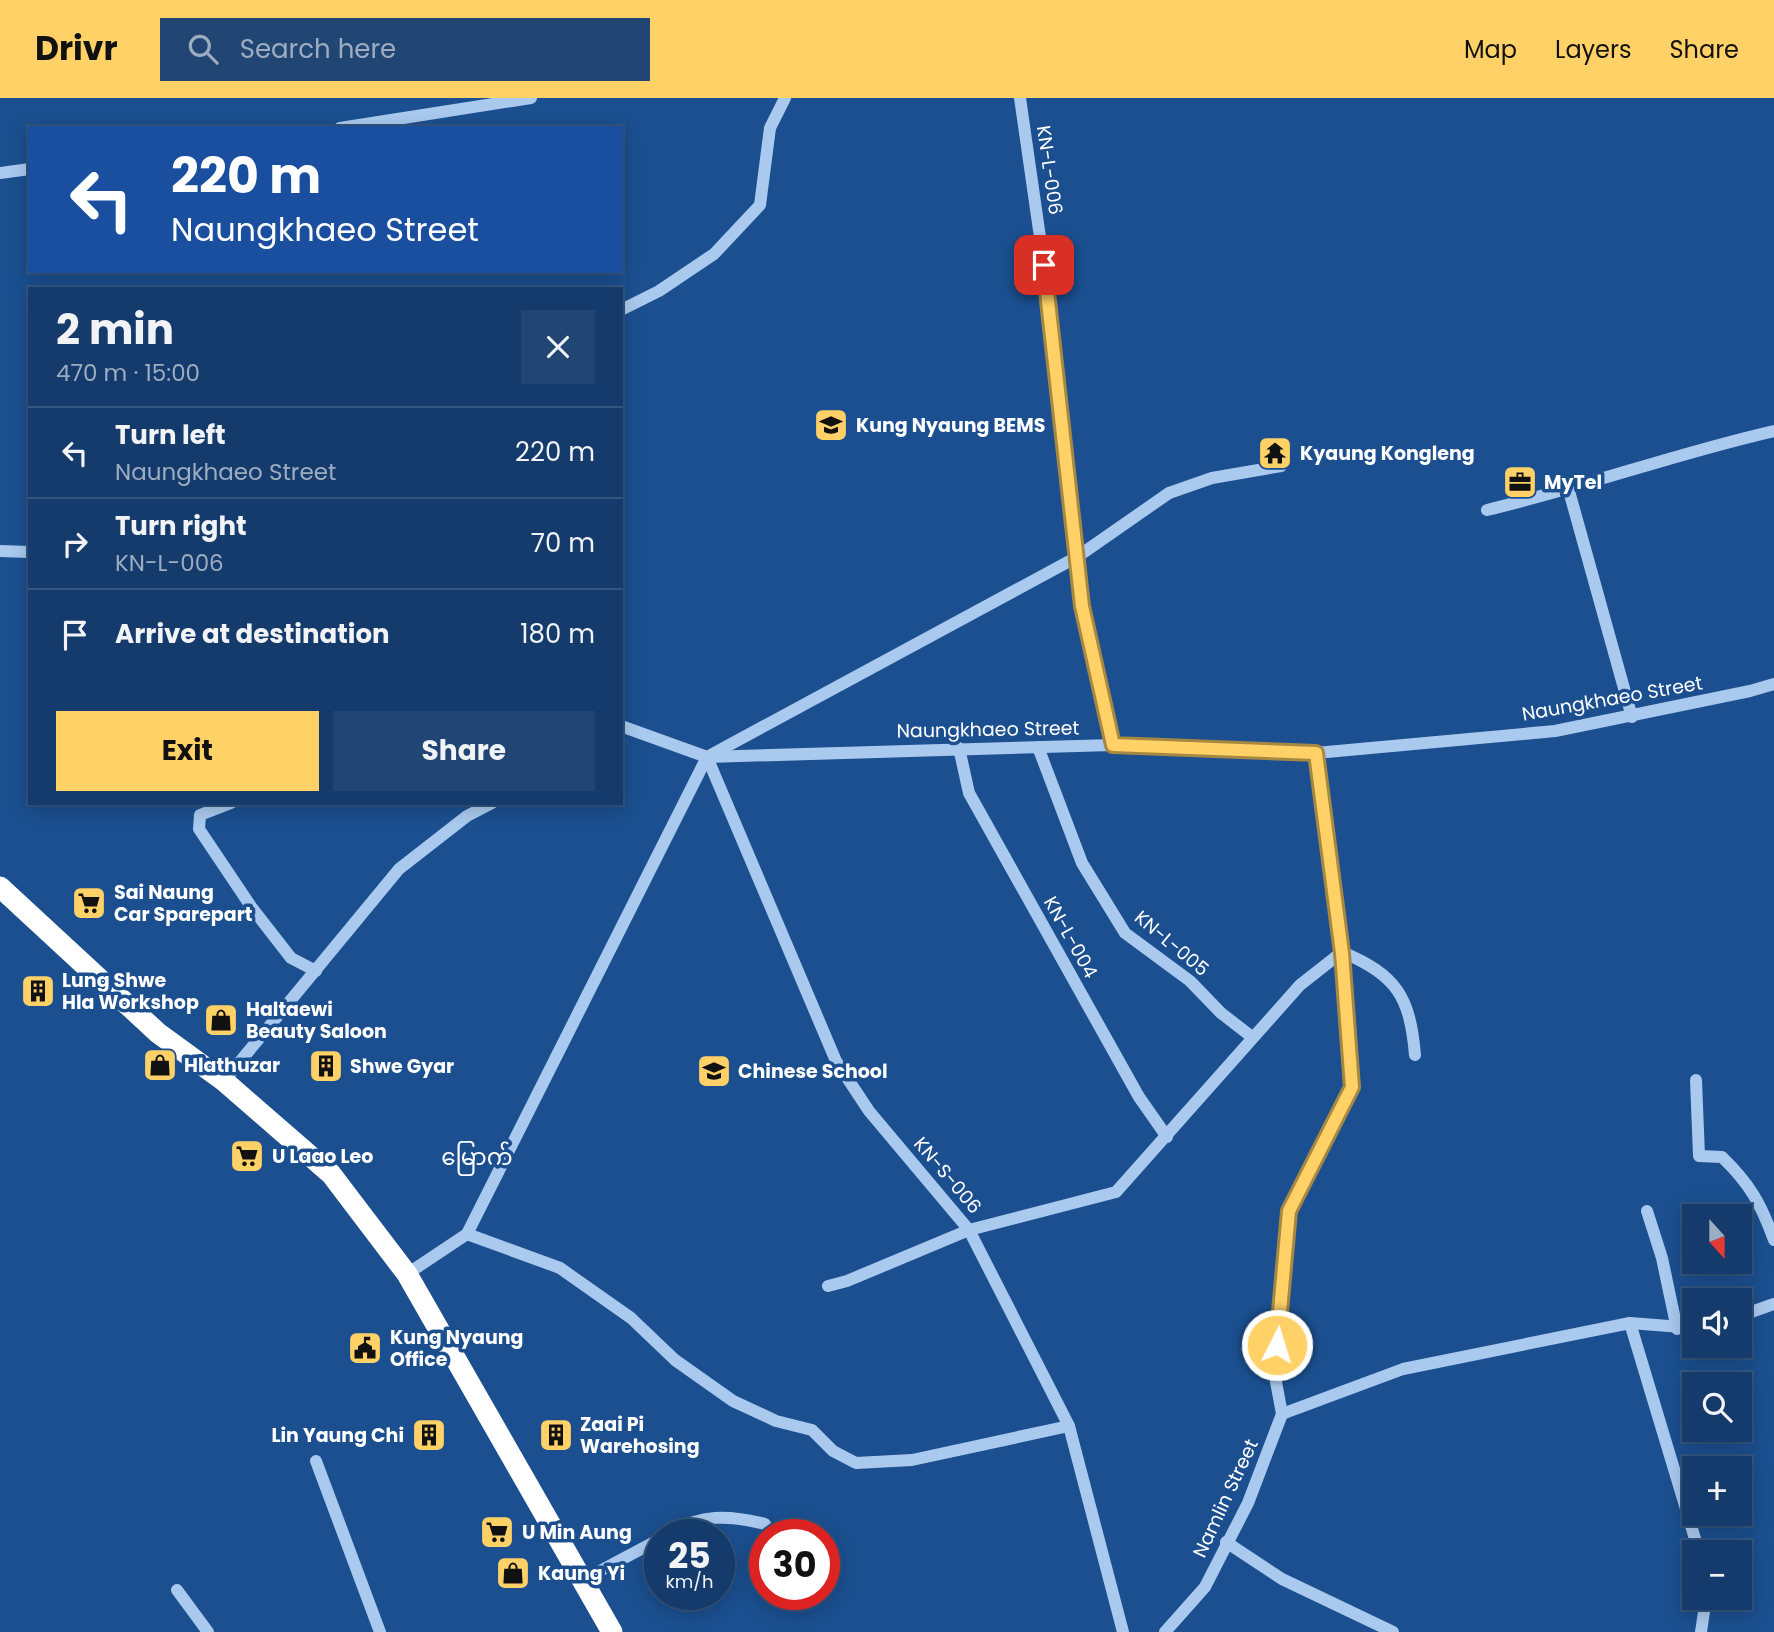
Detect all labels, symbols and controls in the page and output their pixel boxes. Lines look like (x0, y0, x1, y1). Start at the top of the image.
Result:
search box (160, 18, 650, 81)
text: Drivr (35, 25, 118, 72)
icon: search (184, 30, 222, 68)
text: Search here (240, 31, 396, 67)
text: Map (1464, 33, 1517, 66)
text: Layers (1555, 33, 1631, 66)
text: Share (1669, 33, 1739, 66)
street label: KN-L-006 (1030, 124, 1069, 216)
text: 220 m (171, 142, 321, 210)
icon: left (56, 154, 147, 245)
text: Naungkhaeo Street (171, 207, 479, 252)
pin (1014, 235, 1074, 295)
icon: arrive (1025, 246, 1063, 284)
text: 2 min (56, 300, 174, 359)
button: close (521, 310, 595, 384)
text: 470 m · 15:00 (56, 357, 200, 389)
school or university icon: Kung Nyaung BEMS (812, 406, 850, 444)
place label: Kung Nyaung BEMS (856, 412, 1045, 439)
text: Turn left (115, 417, 226, 453)
icon: left (56, 434, 94, 472)
text: 220 m (515, 434, 595, 470)
temple icon: Kyaung Kongleng (1256, 434, 1294, 472)
place label: Kyaung Kongleng (1300, 440, 1475, 467)
text: Naungkhaeo Street (115, 456, 336, 488)
office icon: MyTel (1501, 463, 1539, 501)
place label: MyTel (1544, 469, 1602, 496)
text: Turn right (115, 508, 247, 544)
icon: right (56, 525, 94, 563)
text: 70 m (531, 525, 595, 561)
text: KN-L-006 (115, 547, 224, 579)
icon: arrive (56, 616, 94, 654)
text: Arrive at destination (115, 616, 390, 652)
text: 180 m (520, 616, 595, 652)
street label: Naungkhaeo Street (1520, 669, 1705, 728)
button: Exit (56, 711, 319, 791)
button: Share (333, 711, 595, 791)
street label: Naungkhaeo Street (896, 714, 1080, 745)
place label: Sai Naung Car Sparepart (114, 879, 253, 928)
supermarket icon: Sai Naung Car Sparepart (70, 884, 108, 922)
street label: KN-L-004 (1037, 891, 1104, 983)
street label: KN-L-005 (1129, 904, 1215, 983)
place label: Lung Shwe Hla Workshop (62, 967, 199, 1016)
building icon: Lung Shwe Hla Workshop (19, 972, 57, 1010)
place label: Haltaewi Beauty Saloon (246, 996, 387, 1045)
shop icon: Haltaewi Beauty Saloon (202, 1001, 240, 1039)
shop icon: Hlathuzar (141, 1046, 179, 1084)
building icon: Shwe Gyar (307, 1047, 345, 1085)
place label: Hlathuzar (184, 1052, 280, 1079)
school or university icon: Chinese School (695, 1052, 733, 1090)
place label: Shwe Gyar (350, 1053, 454, 1080)
place label: Chinese School (738, 1058, 888, 1085)
street label: KN-S-006 (907, 1131, 988, 1220)
supermarket icon: U Laao Leo (228, 1137, 266, 1175)
district label: မြောက် (441, 1141, 513, 1176)
place label: U Laao Leo (272, 1143, 373, 1170)
north arrow (1682, 1204, 1752, 1274)
map controls (1682, 1204, 1752, 1610)
button: sound (1682, 1288, 1752, 1358)
position arrow (1240, 1308, 1314, 1382)
place label: Kung Nyaung Office (390, 1324, 524, 1373)
public building icon: Kung Nyaung Office (346, 1329, 384, 1367)
button: search (1682, 1372, 1752, 1442)
place label: Zaai Pi Warehosing (580, 1411, 700, 1460)
building icon: Lin Yaung Chi (410, 1416, 448, 1454)
building icon: Zaai Pi Warehosing (537, 1416, 575, 1454)
place label: Lin Yaung Chi (271, 1422, 404, 1449)
street label: Namlin Street (1186, 1434, 1265, 1562)
button: + (1682, 1456, 1752, 1526)
supermarket icon: U Min Aung (478, 1513, 516, 1551)
place label: U Min Aung (522, 1519, 632, 1546)
speed limit sign: 30 (749, 1519, 840, 1610)
text: 25 (668, 1531, 711, 1580)
button: − (1682, 1540, 1752, 1610)
shop icon: Kaung Yi (494, 1554, 532, 1592)
place label: Kaung Yi (538, 1560, 625, 1587)
text: km/h (666, 1569, 713, 1594)

